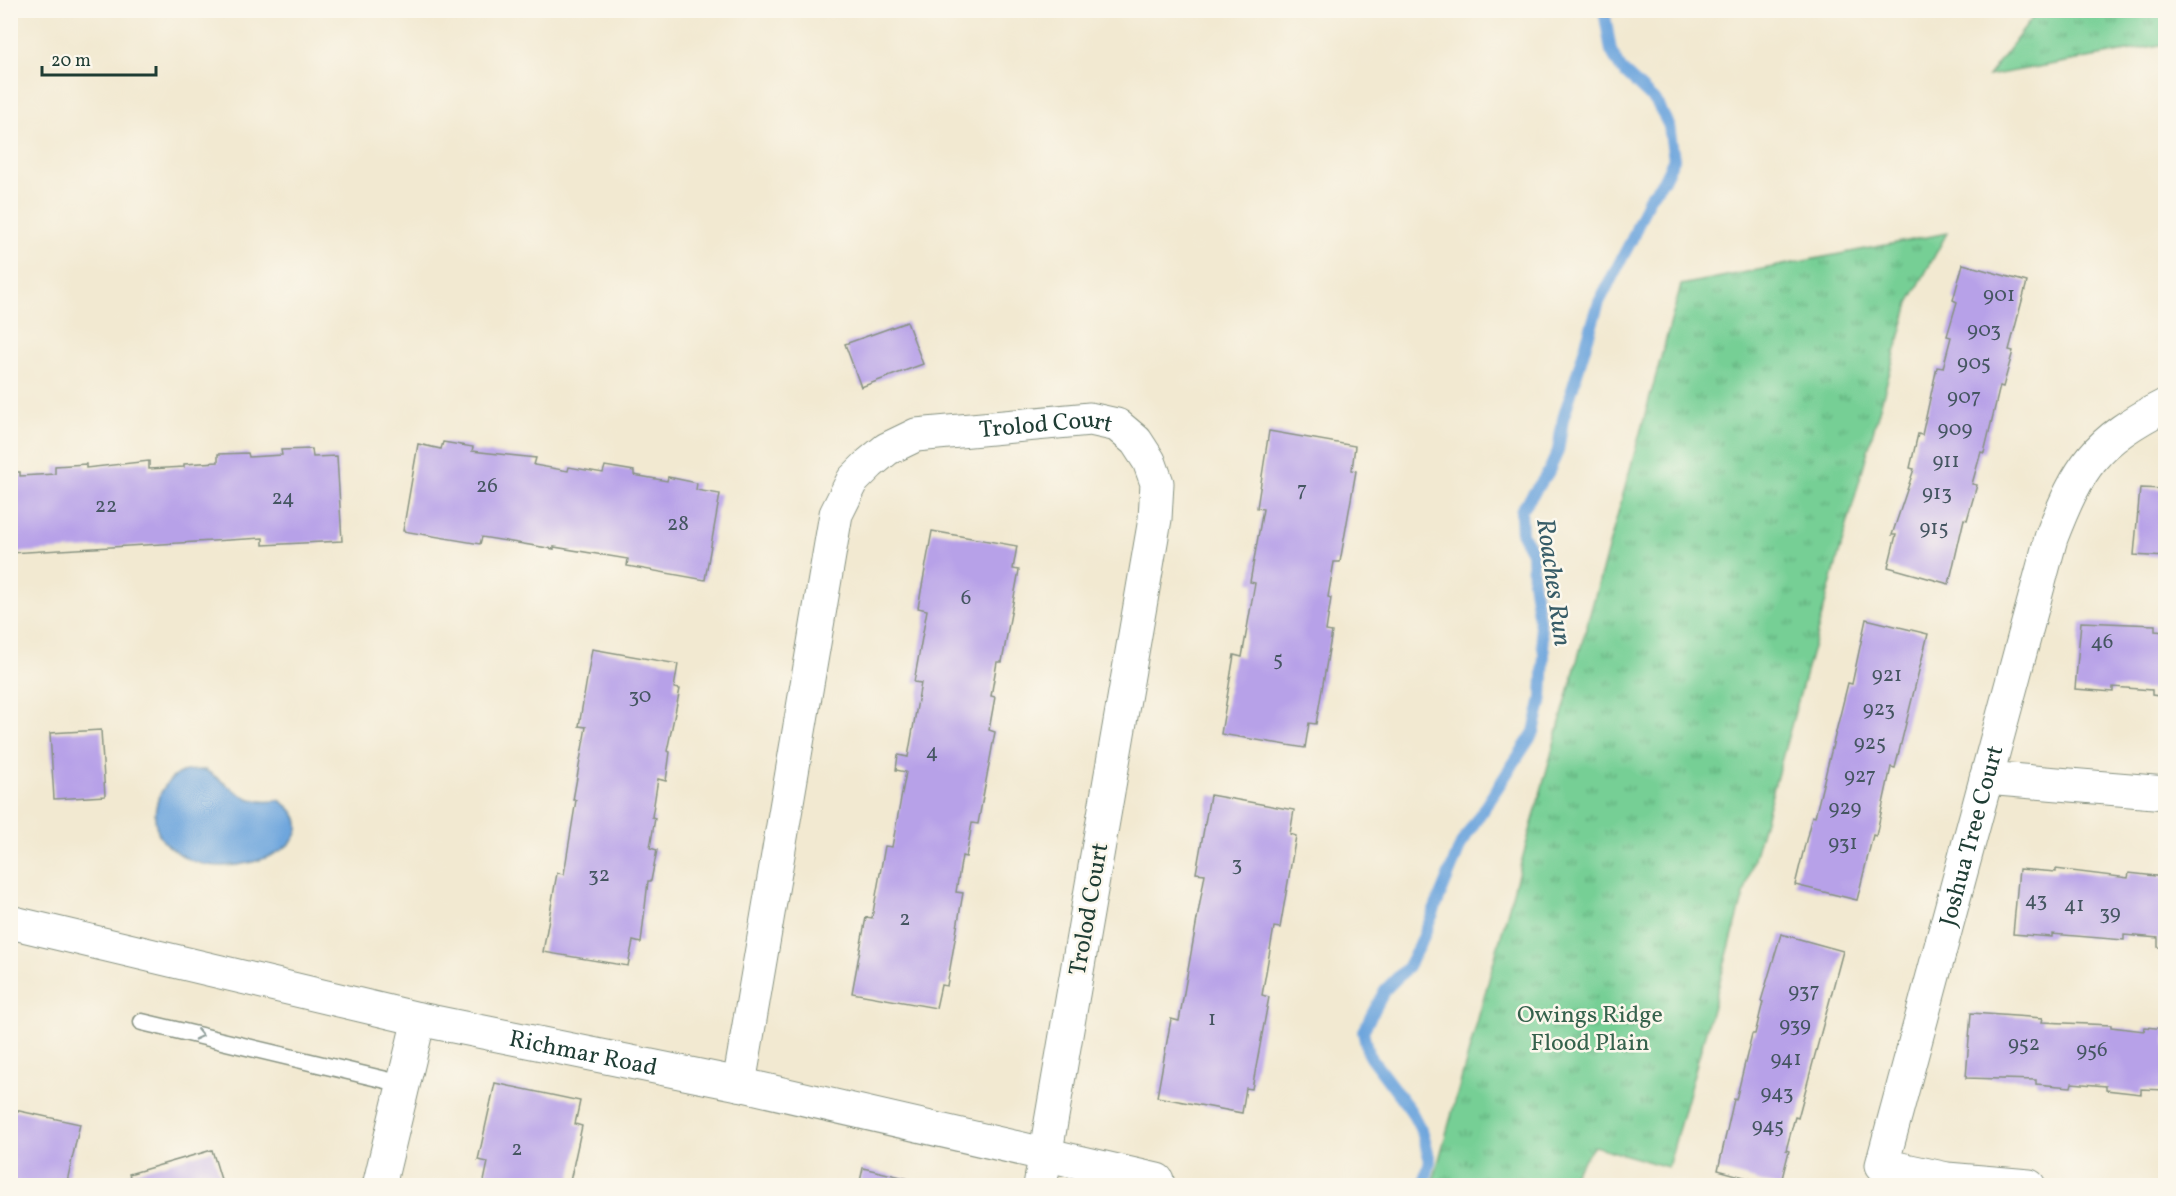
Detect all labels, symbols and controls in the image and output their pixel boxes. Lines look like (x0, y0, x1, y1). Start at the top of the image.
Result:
scale bar (42, 39, 156, 77)
text: 20 m (51, 49, 91, 74)
house number: 901 (1983, 281, 2015, 310)
house number: 903 (1967, 316, 2001, 345)
house number: 905 (1957, 349, 1991, 378)
house number: 907 (1947, 383, 1981, 412)
street label: Trolod Court (978, 404, 1116, 448)
house number: 909 (1937, 415, 1973, 444)
house number: 911 (1932, 447, 1960, 476)
house number: 26 (476, 472, 498, 501)
house number: 7 (1297, 476, 1307, 505)
house number: 913 (1922, 479, 1952, 508)
house number: 24 (271, 484, 295, 513)
house number: 22 (95, 492, 117, 521)
house number: 28 (667, 510, 689, 539)
house number: 915 (1919, 514, 1949, 543)
water label: Roaches Run (1526, 516, 1580, 649)
house number: 6 (961, 584, 971, 613)
house number: 46 (2091, 628, 2113, 657)
house number: 5 (1273, 645, 1283, 674)
house number: 921 (1872, 661, 1902, 690)
house number: 30 (629, 682, 651, 711)
house number: 923 (1863, 695, 1895, 724)
house number: 925 (1854, 729, 1886, 758)
house number: 4 (926, 738, 938, 767)
street label: Joshua Tree Court (1932, 742, 2013, 930)
house number: 927 (1844, 762, 1876, 791)
house number: 929 (1829, 794, 1862, 823)
house number: 931 (1828, 829, 1858, 858)
street label: Trolod Court (1062, 840, 1118, 978)
house number: 3 (1232, 850, 1242, 879)
house number: 32 (588, 861, 610, 890)
house number: 43 (2025, 886, 2047, 915)
house number: 41 (2064, 891, 2084, 920)
house number: 39 (2099, 899, 2121, 928)
house number: 2 (899, 905, 911, 934)
house number: 937 (1788, 977, 1820, 1006)
park label: Owings Ridge Flood Plain (1517, 999, 1663, 1061)
house number: 1 (1208, 1005, 1216, 1034)
house number: 939 (1779, 1011, 1811, 1040)
street label: Richmar Road (506, 1023, 660, 1086)
one-way arrow (194, 1028, 204, 1041)
house number: 952 (2008, 1030, 2040, 1059)
house number: 956 (2076, 1036, 2108, 1065)
house number: 941 (1770, 1045, 1802, 1074)
house number: 943 (1761, 1079, 1793, 1108)
house number: 945 (1752, 1112, 1784, 1141)
house number: 2 (511, 1135, 523, 1164)

